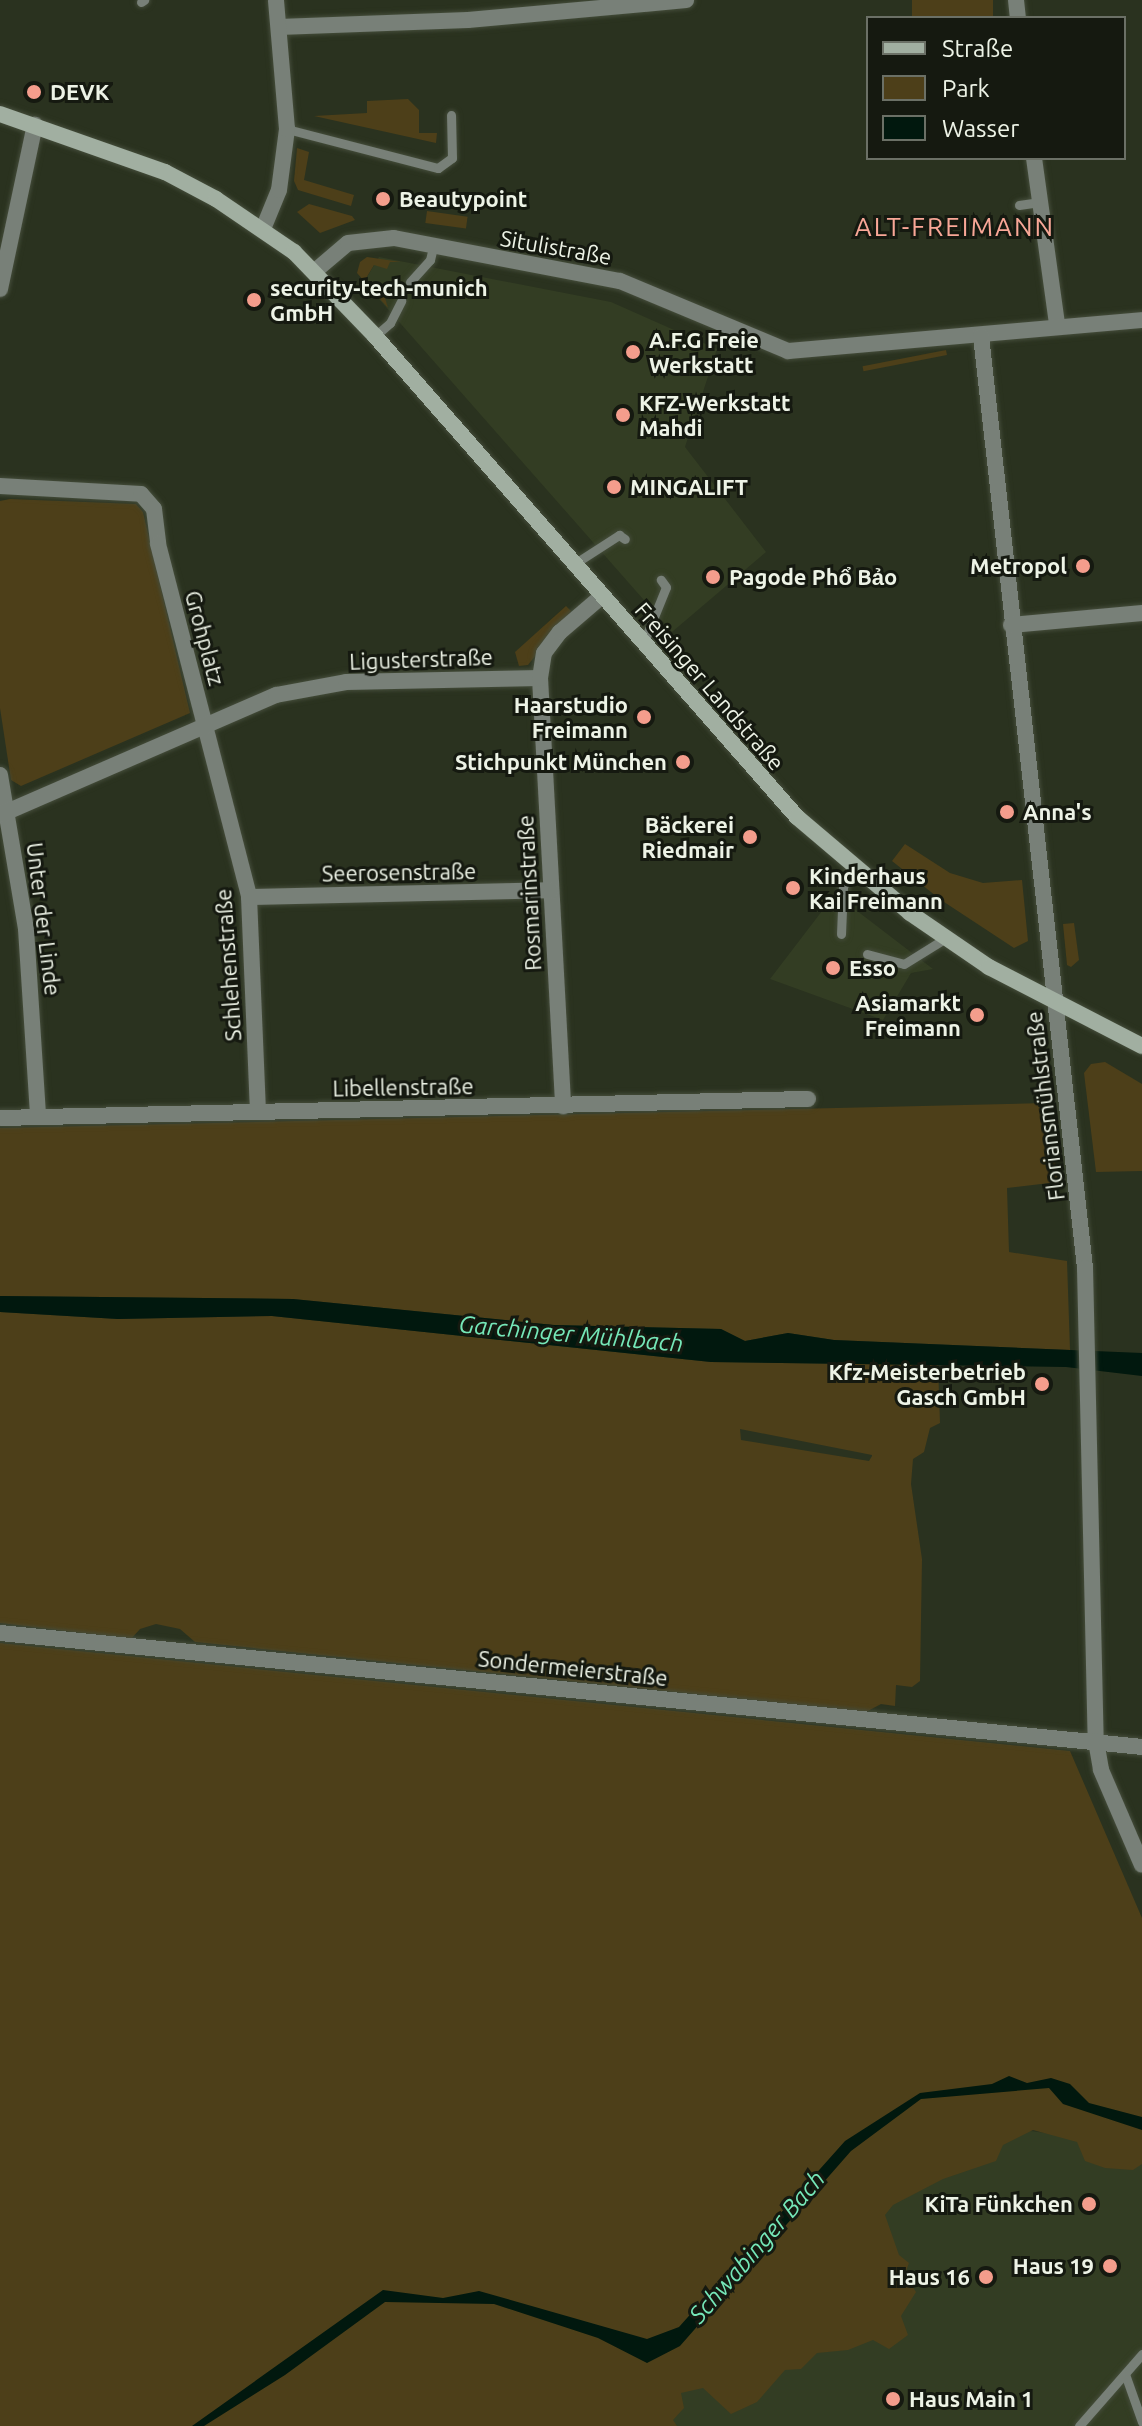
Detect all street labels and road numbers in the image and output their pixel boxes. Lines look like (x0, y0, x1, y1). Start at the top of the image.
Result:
street label: Situlistraße (498, 224, 614, 270)
street label: Grohplatz (180, 588, 230, 688)
street label: Freisinger Landstraße (630, 597, 790, 775)
street label: Ligusterstraße (349, 643, 493, 675)
street label: Rosmarinstraße (512, 814, 546, 972)
street label: Unter der Linde (22, 841, 66, 997)
street label: Seerosenstraße (322, 857, 476, 887)
street label: Schlehenstraße (210, 888, 246, 1042)
street label: Floriansmühlstraße (1020, 1010, 1070, 1202)
street label: Libellenstraße (332, 1073, 474, 1101)
street label: Sondermeierstraße (477, 1645, 669, 1691)

